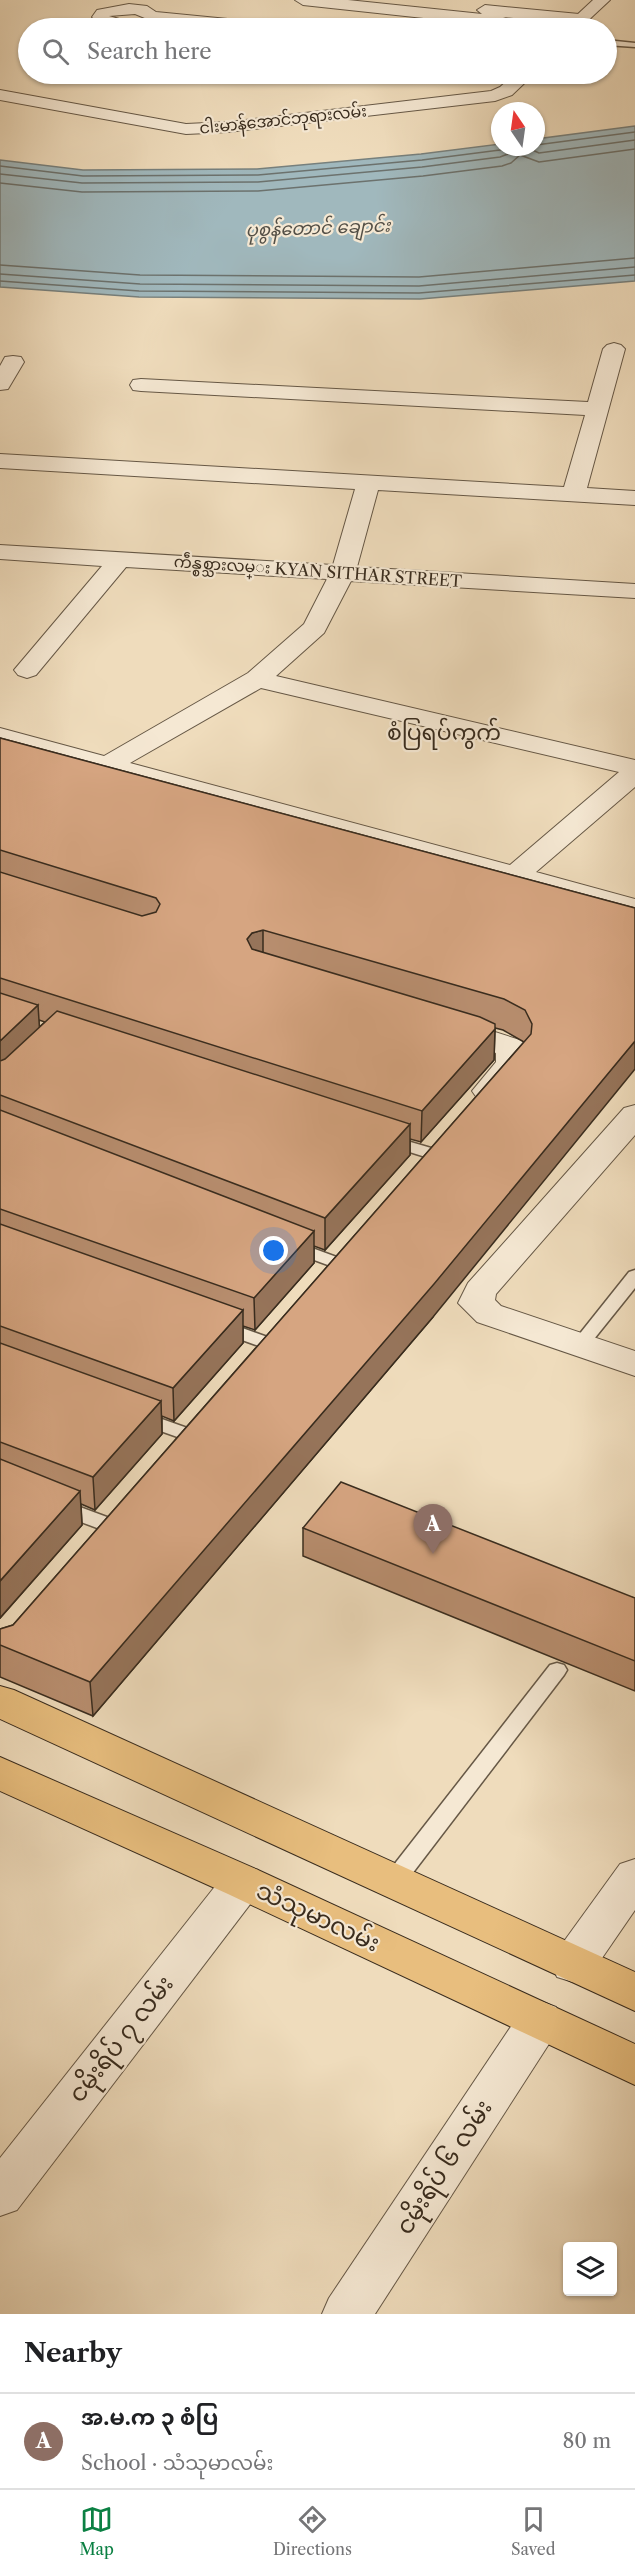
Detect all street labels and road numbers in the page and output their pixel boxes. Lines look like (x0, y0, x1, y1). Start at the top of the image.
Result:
street label: ငါးမာန်အောင်ဘုရားလမ်း (198, 99, 368, 143)
street label: ကဵန္စစ္သားလမ္း KYAN SITHAR STREET (173, 551, 463, 595)
street label: သံသုမာလမ်း (250, 1874, 385, 1962)
street label: ငမိုးရိပ် ၇ လမ်း (61, 1969, 183, 2111)
street label: ငမိုးရိပ် ၆ လမ်း (389, 2093, 502, 2242)

